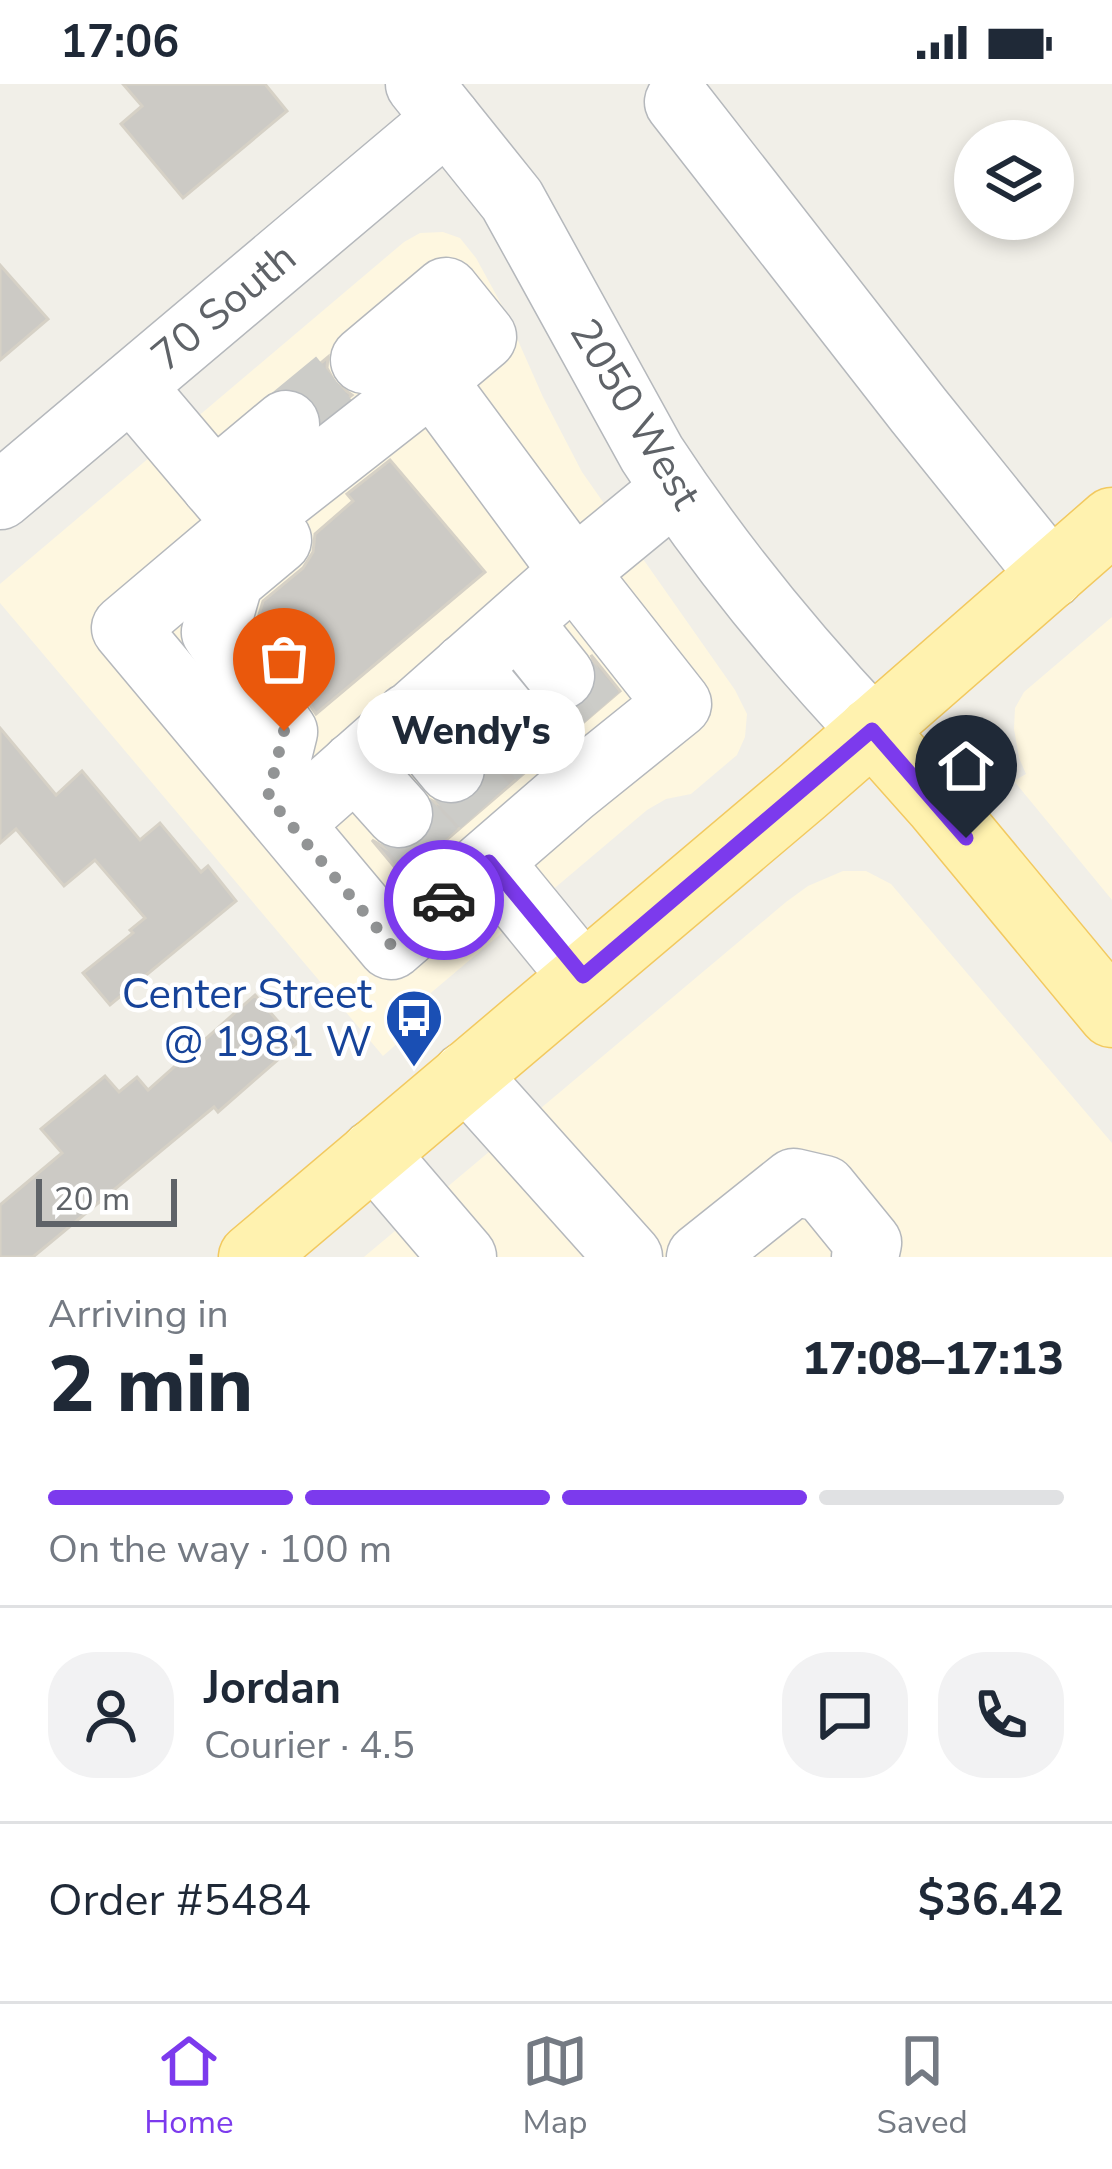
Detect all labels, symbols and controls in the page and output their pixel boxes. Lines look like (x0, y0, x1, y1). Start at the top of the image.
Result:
text: 17:06 (60, 12, 179, 73)
map controls (954, 120, 1074, 240)
button: layers (954, 120, 1074, 240)
street label: 70 South (140, 230, 308, 384)
street label: 2050 West (556, 308, 714, 520)
pin (233, 608, 335, 731)
icon: bag (251, 626, 317, 692)
callout: Wendy's (356, 689, 584, 773)
text: Wendy's (391, 705, 551, 758)
pin (915, 715, 1017, 838)
icon: home (933, 733, 999, 799)
courier (384, 840, 504, 960)
icon: car (411, 867, 477, 933)
place label: Center Street @ 1981 W (122, 966, 372, 1071)
bus stop icon: Center Street @ 1981 W (383, 987, 445, 1069)
scale bar (36, 1173, 177, 1226)
text: 20 m (54, 1177, 130, 1222)
text: Arriving in (48, 1288, 229, 1341)
text: 17:08–17:13 (802, 1329, 1064, 1390)
text: 2 min (48, 1332, 253, 1439)
text: On the way · 100 m (48, 1523, 392, 1576)
button: person (48, 1652, 174, 1778)
button: chat (782, 1652, 908, 1778)
button: phone (938, 1652, 1064, 1778)
text: Jordan (204, 1658, 341, 1719)
text: Courier · 4.5 (204, 1719, 415, 1772)
text: Order #5484 (48, 1870, 311, 1931)
text: $36.42 (918, 1870, 1064, 1931)
tab: Home (144, 2028, 234, 2145)
tab: Map (522, 2028, 588, 2145)
tab: Saved (877, 2028, 968, 2145)

